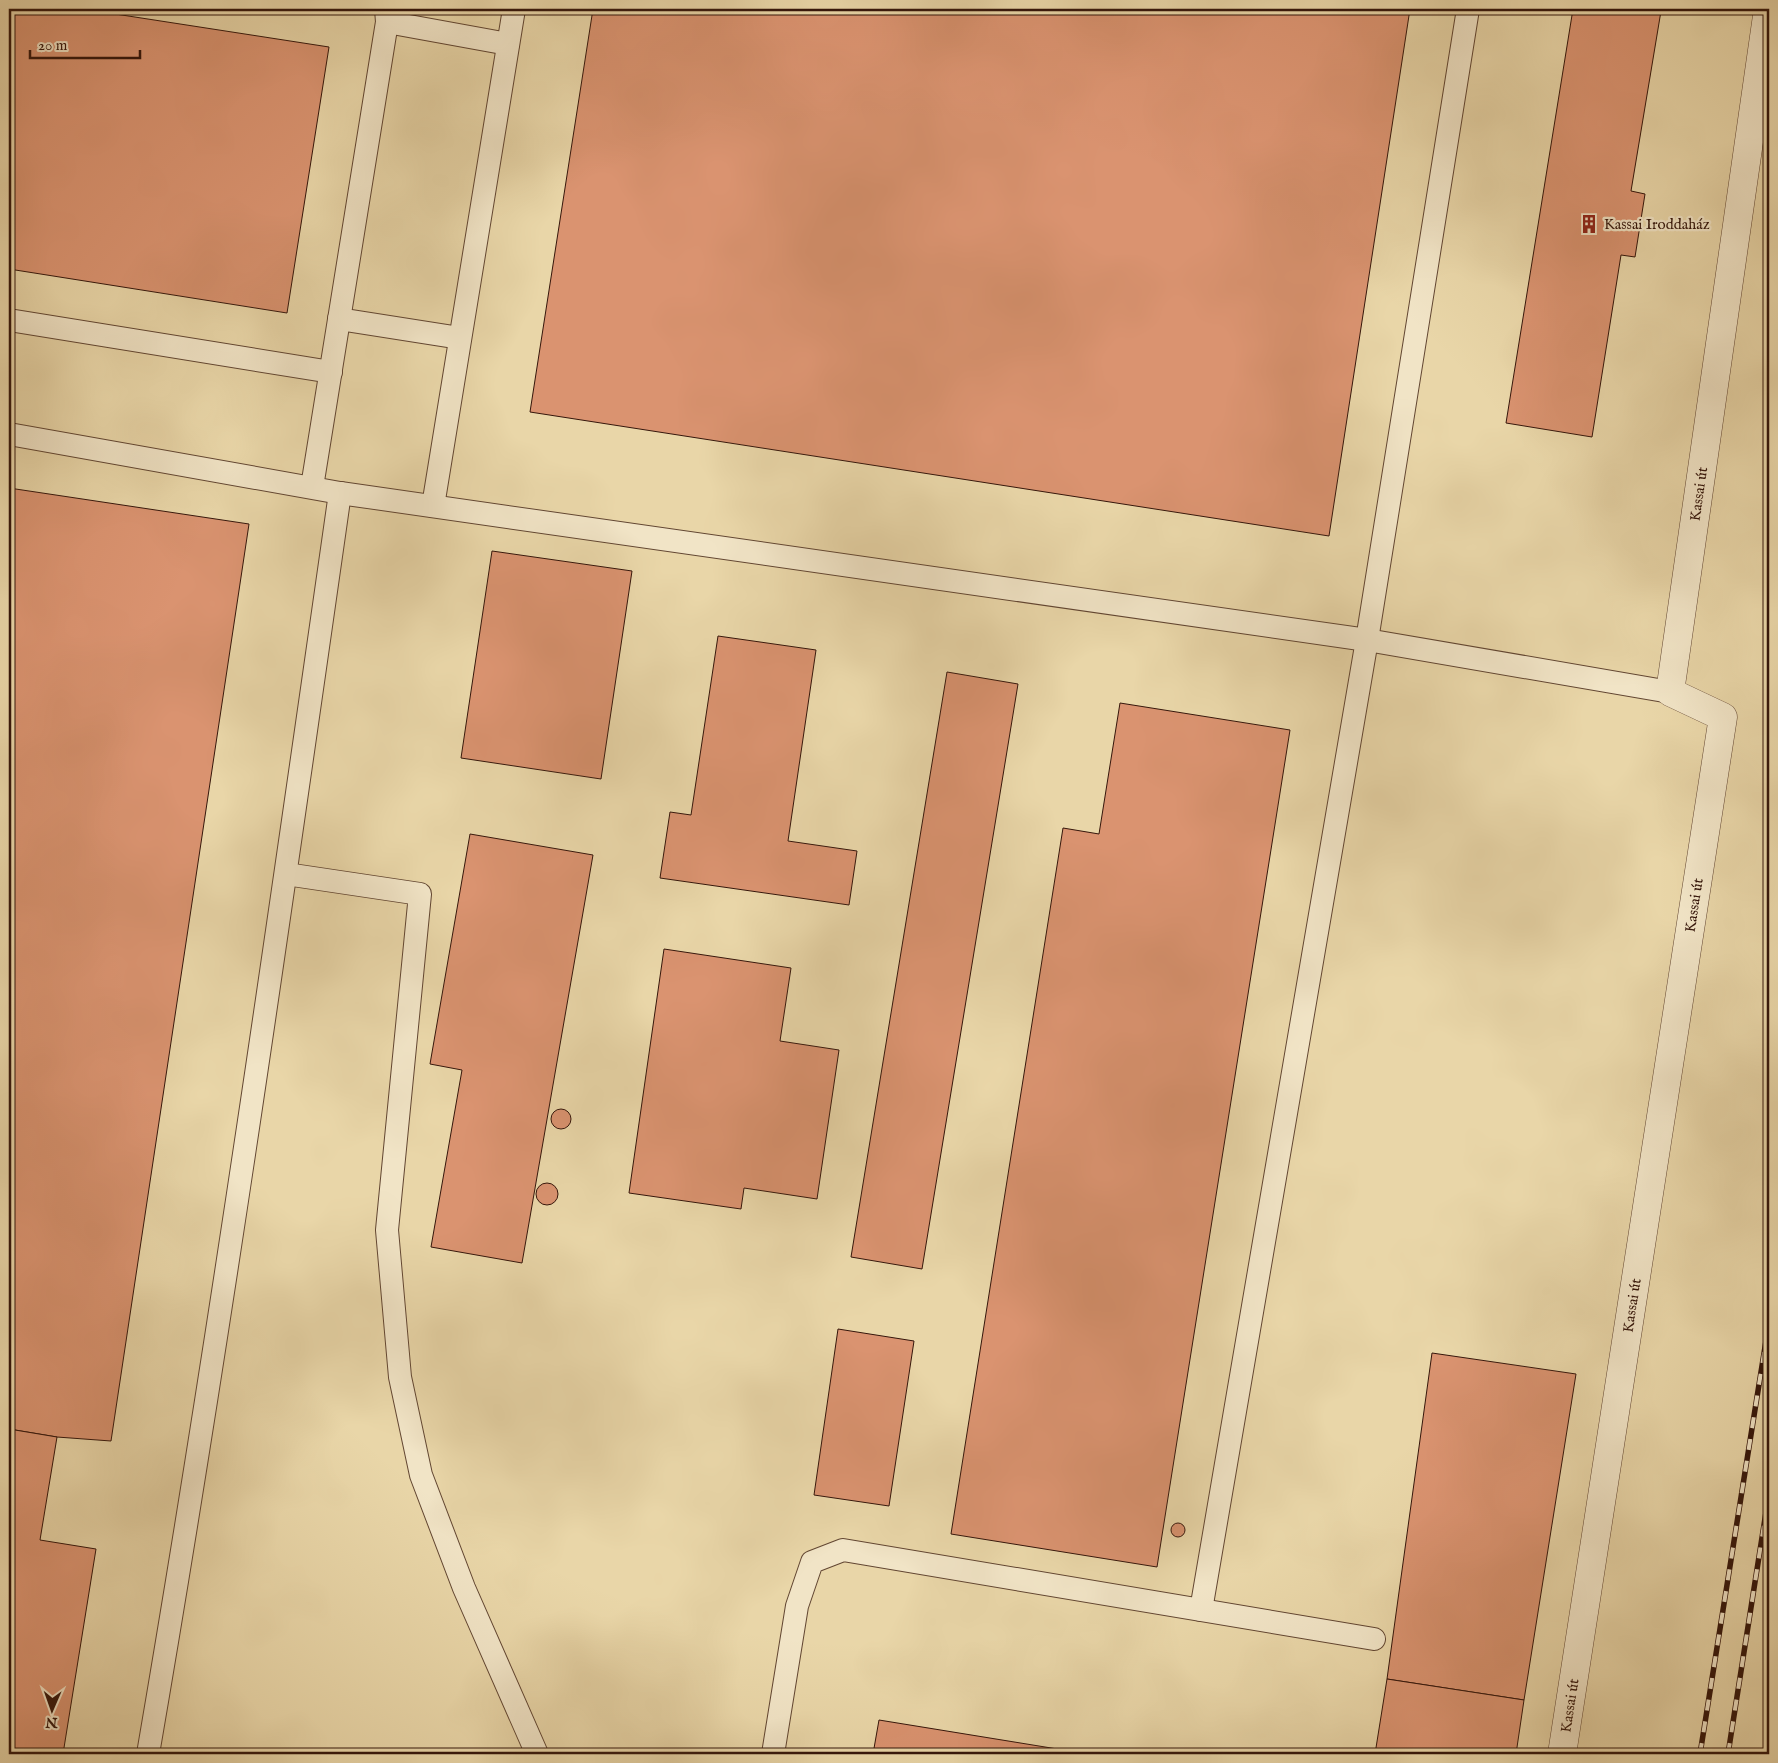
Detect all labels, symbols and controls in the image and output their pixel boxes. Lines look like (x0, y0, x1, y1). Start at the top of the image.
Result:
scale bar (30, 28, 140, 60)
text: 20 m (38, 36, 68, 55)
building icon: Kassai Iroddaház (1578, 213, 1600, 235)
place label: Kassai Iroddaház (1604, 215, 1710, 234)
street label: Kassai út (1686, 466, 1712, 523)
street label: Kassai út (1681, 877, 1708, 934)
street label: Kassai út (1619, 1277, 1646, 1334)
street label: Kassai út (1556, 1677, 1584, 1734)
north arrow (28, 1686, 78, 1736)
text: N (45, 1713, 59, 1731)

